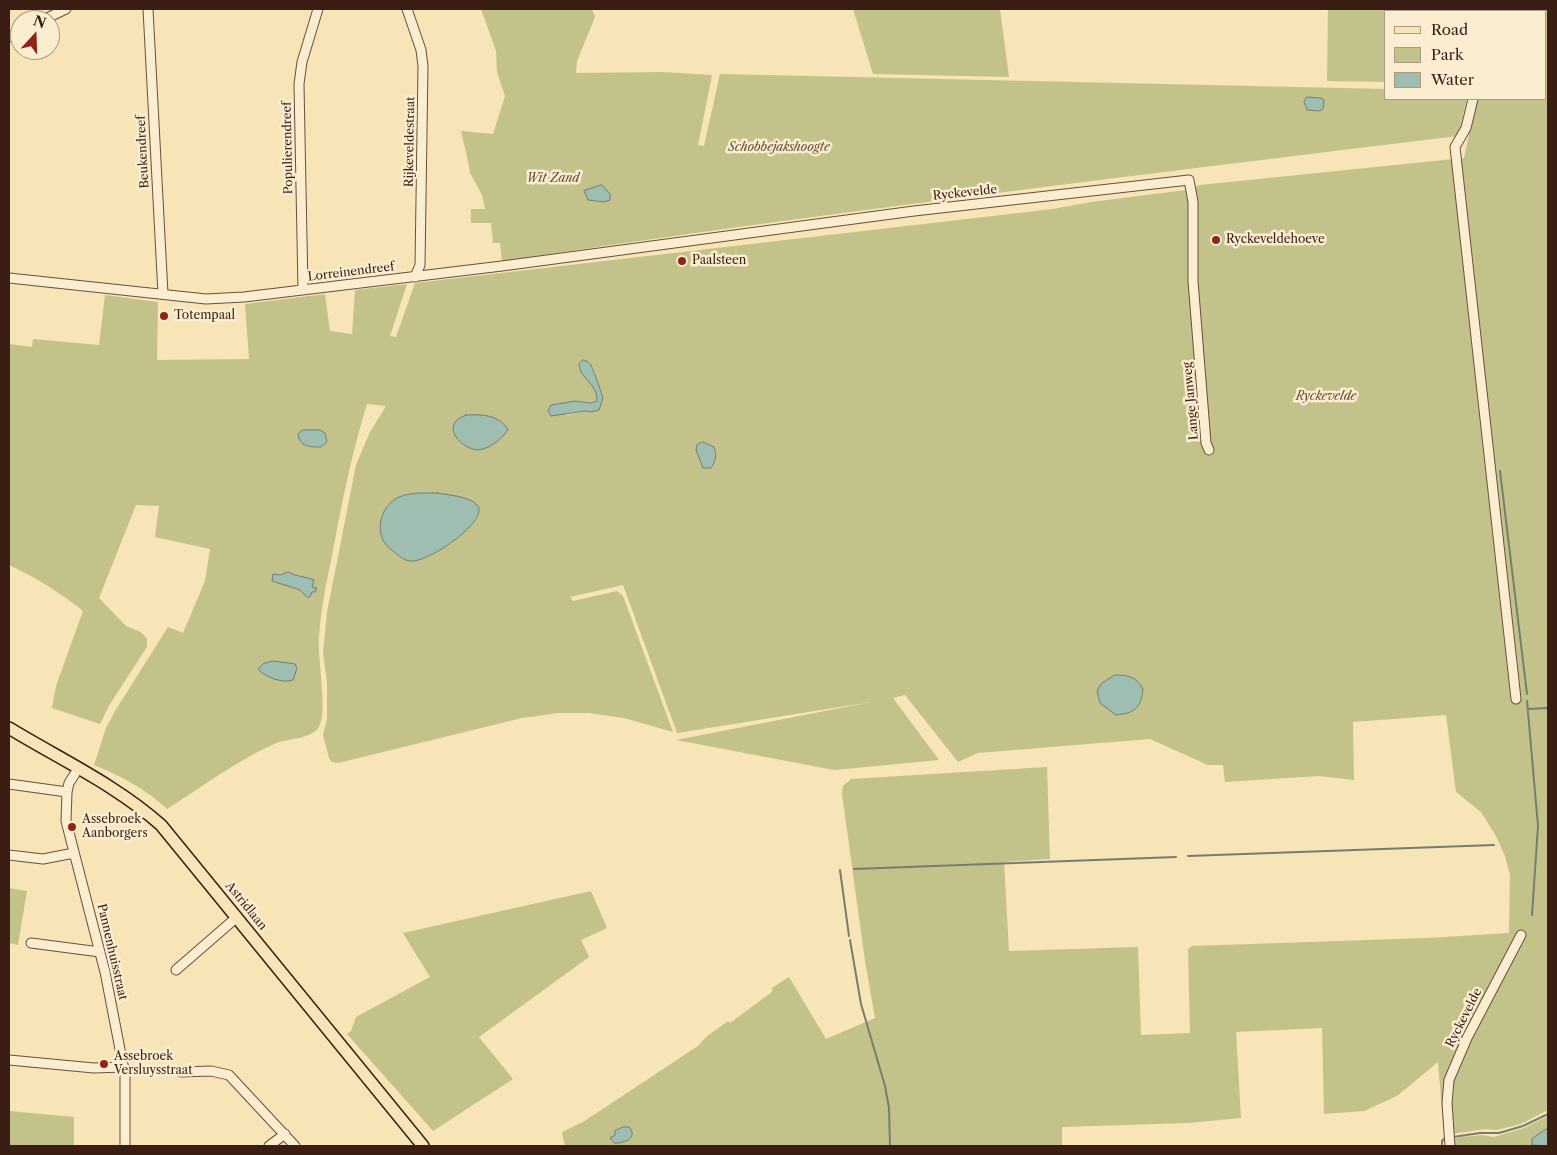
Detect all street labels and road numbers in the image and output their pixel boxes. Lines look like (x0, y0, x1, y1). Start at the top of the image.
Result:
street label: Rijkeveldestraat (402, 97, 418, 187)
street label: Populierendreef (280, 101, 296, 195)
street label: Beukendreef (134, 115, 152, 189)
street label: Ryckevelde (932, 182, 998, 204)
street label: Lorreinendreef (307, 260, 395, 284)
street label: Lange Janweg (1180, 361, 1202, 441)
street label: Astridlaan (222, 879, 270, 933)
street label: Pannenhuisstraat (94, 902, 130, 1002)
street label: Ryckevelde (1443, 986, 1485, 1050)

